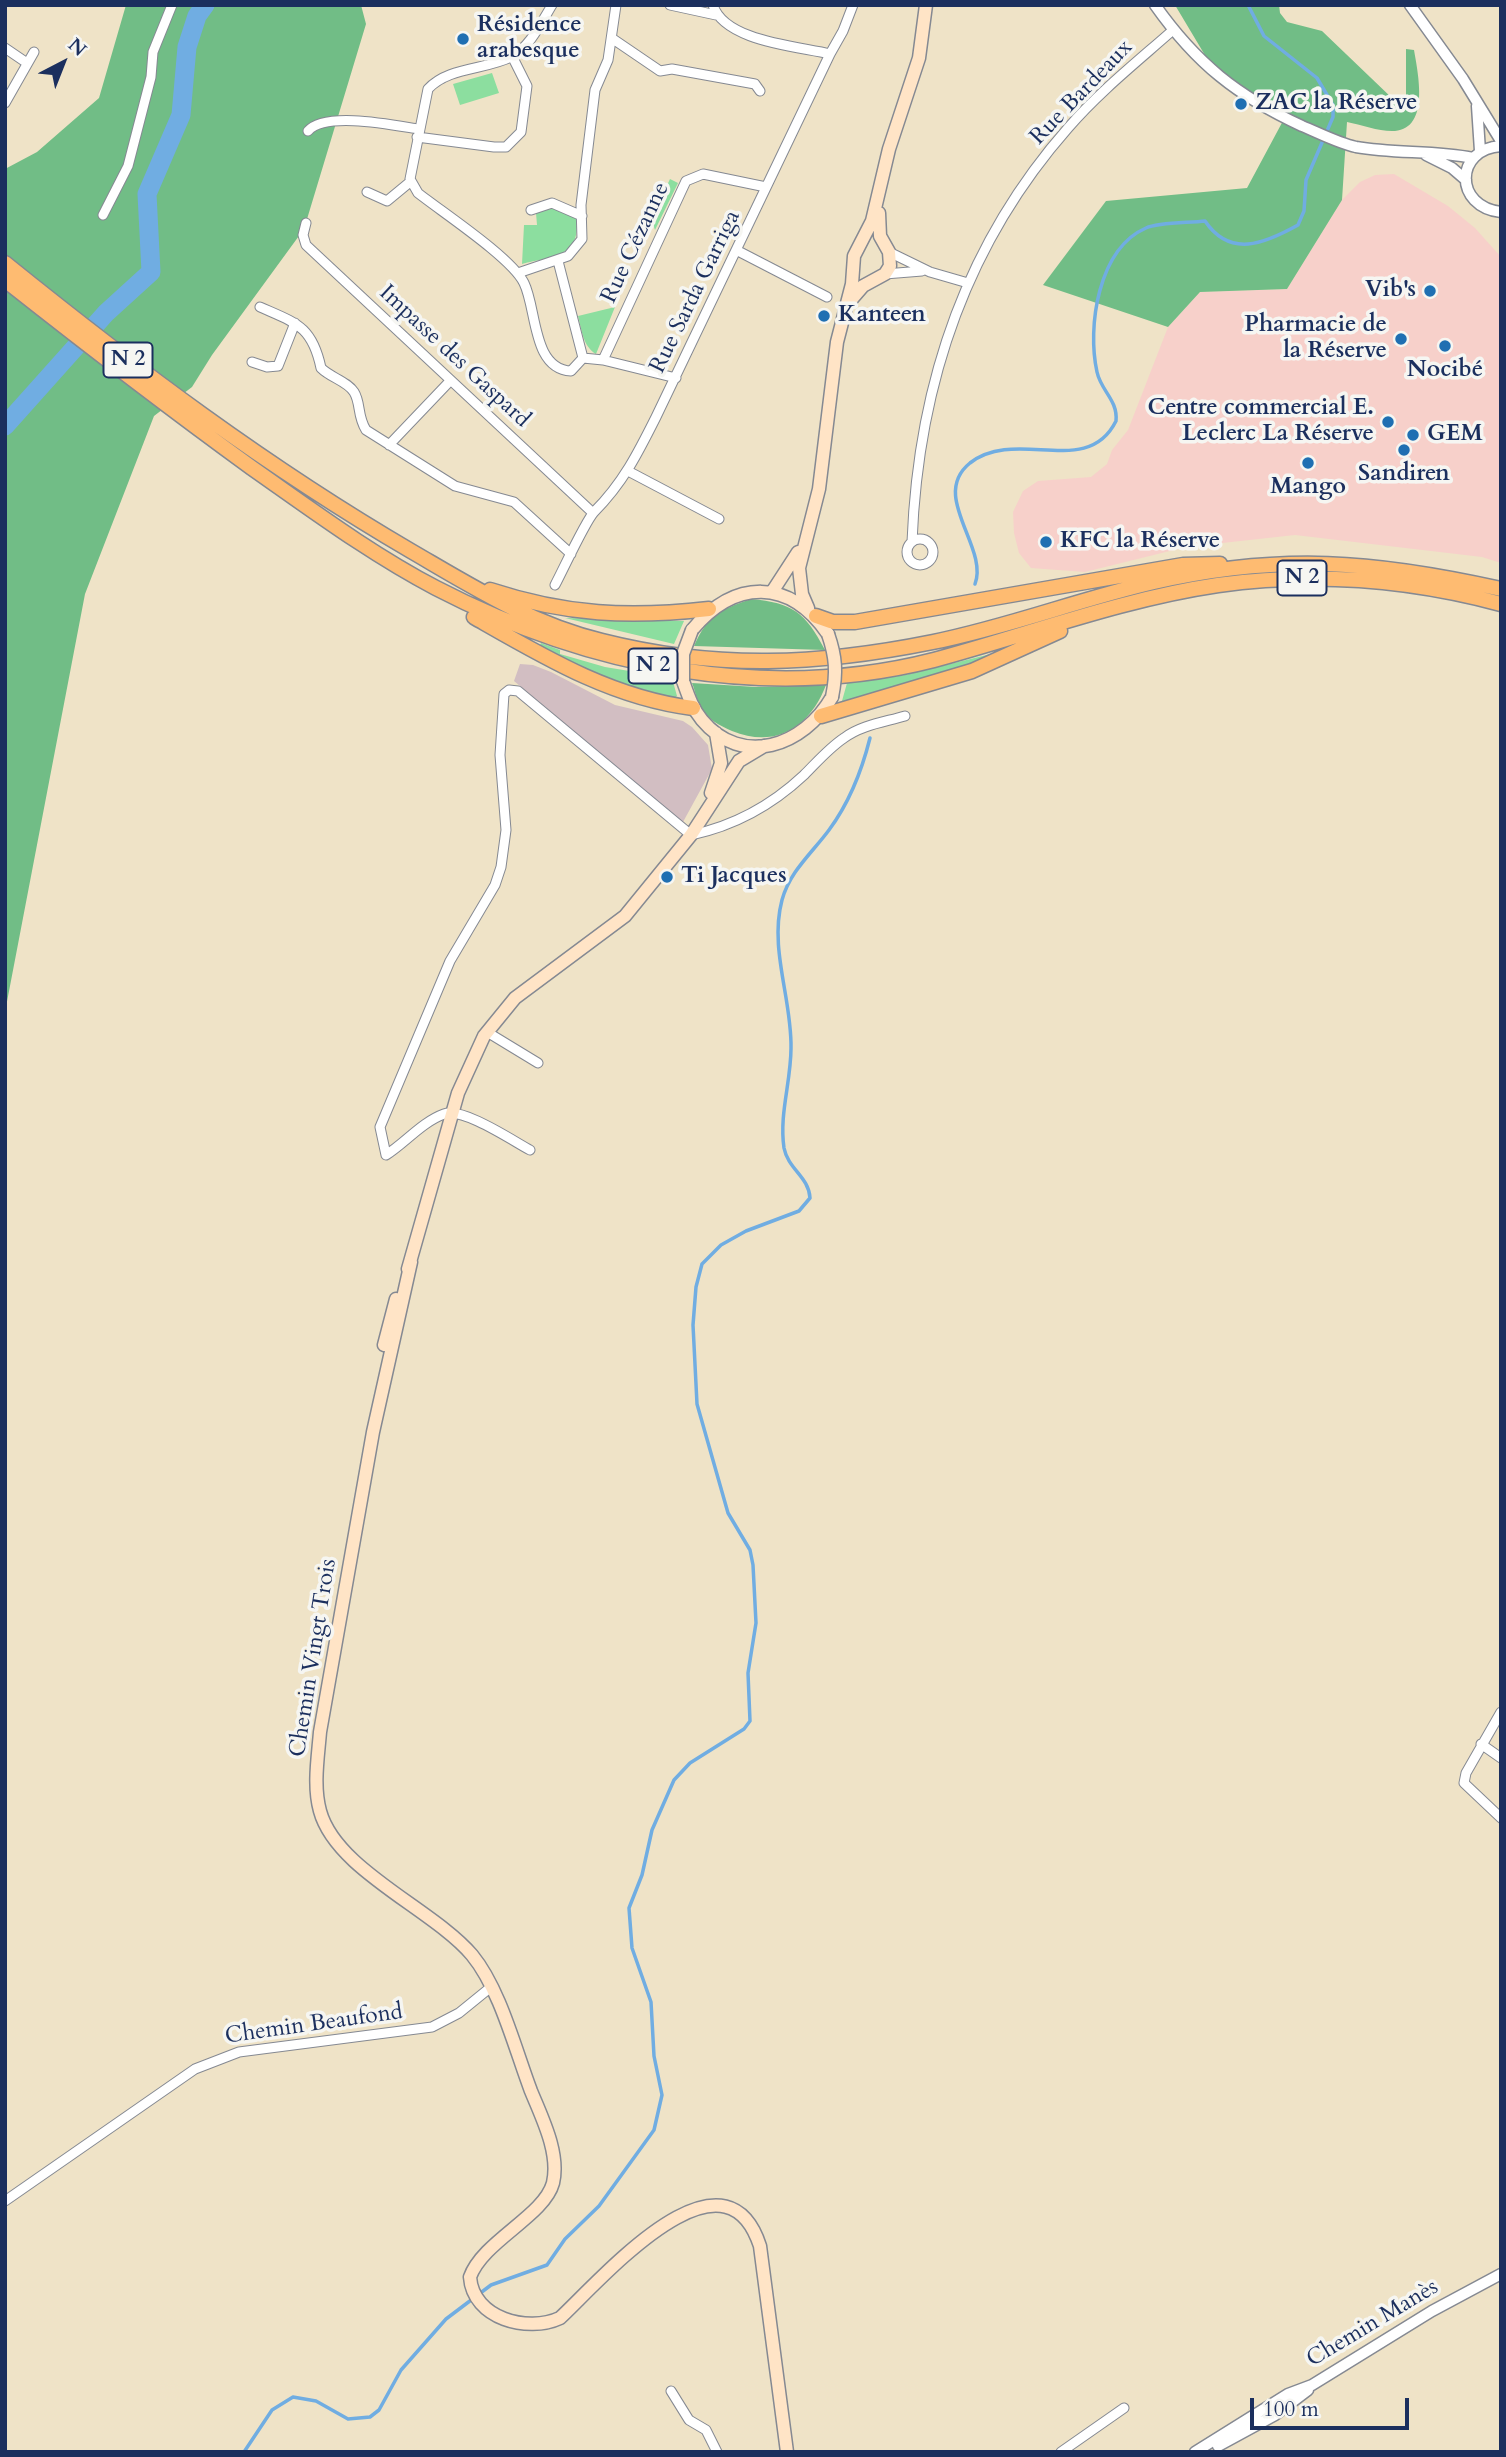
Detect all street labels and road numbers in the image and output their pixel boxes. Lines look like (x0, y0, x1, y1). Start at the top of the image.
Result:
street label: Rue Bardeaux (1025, 35, 1139, 151)
street label: Rue Cézanne (596, 178, 676, 308)
street label: Rue Sarda Garriga (645, 206, 747, 378)
street label: Impasse des Gaspard (373, 280, 535, 434)
road number: N 2 (104, 342, 152, 378)
road number: N 2 (1278, 560, 1326, 596)
road number: N 2 (628, 648, 678, 684)
street label: Chemin Vingt Trois (285, 1557, 343, 1759)
street label: Chemin Beaufond (223, 1999, 405, 2051)
street label: Chemin Manès (1302, 2274, 1444, 2374)

